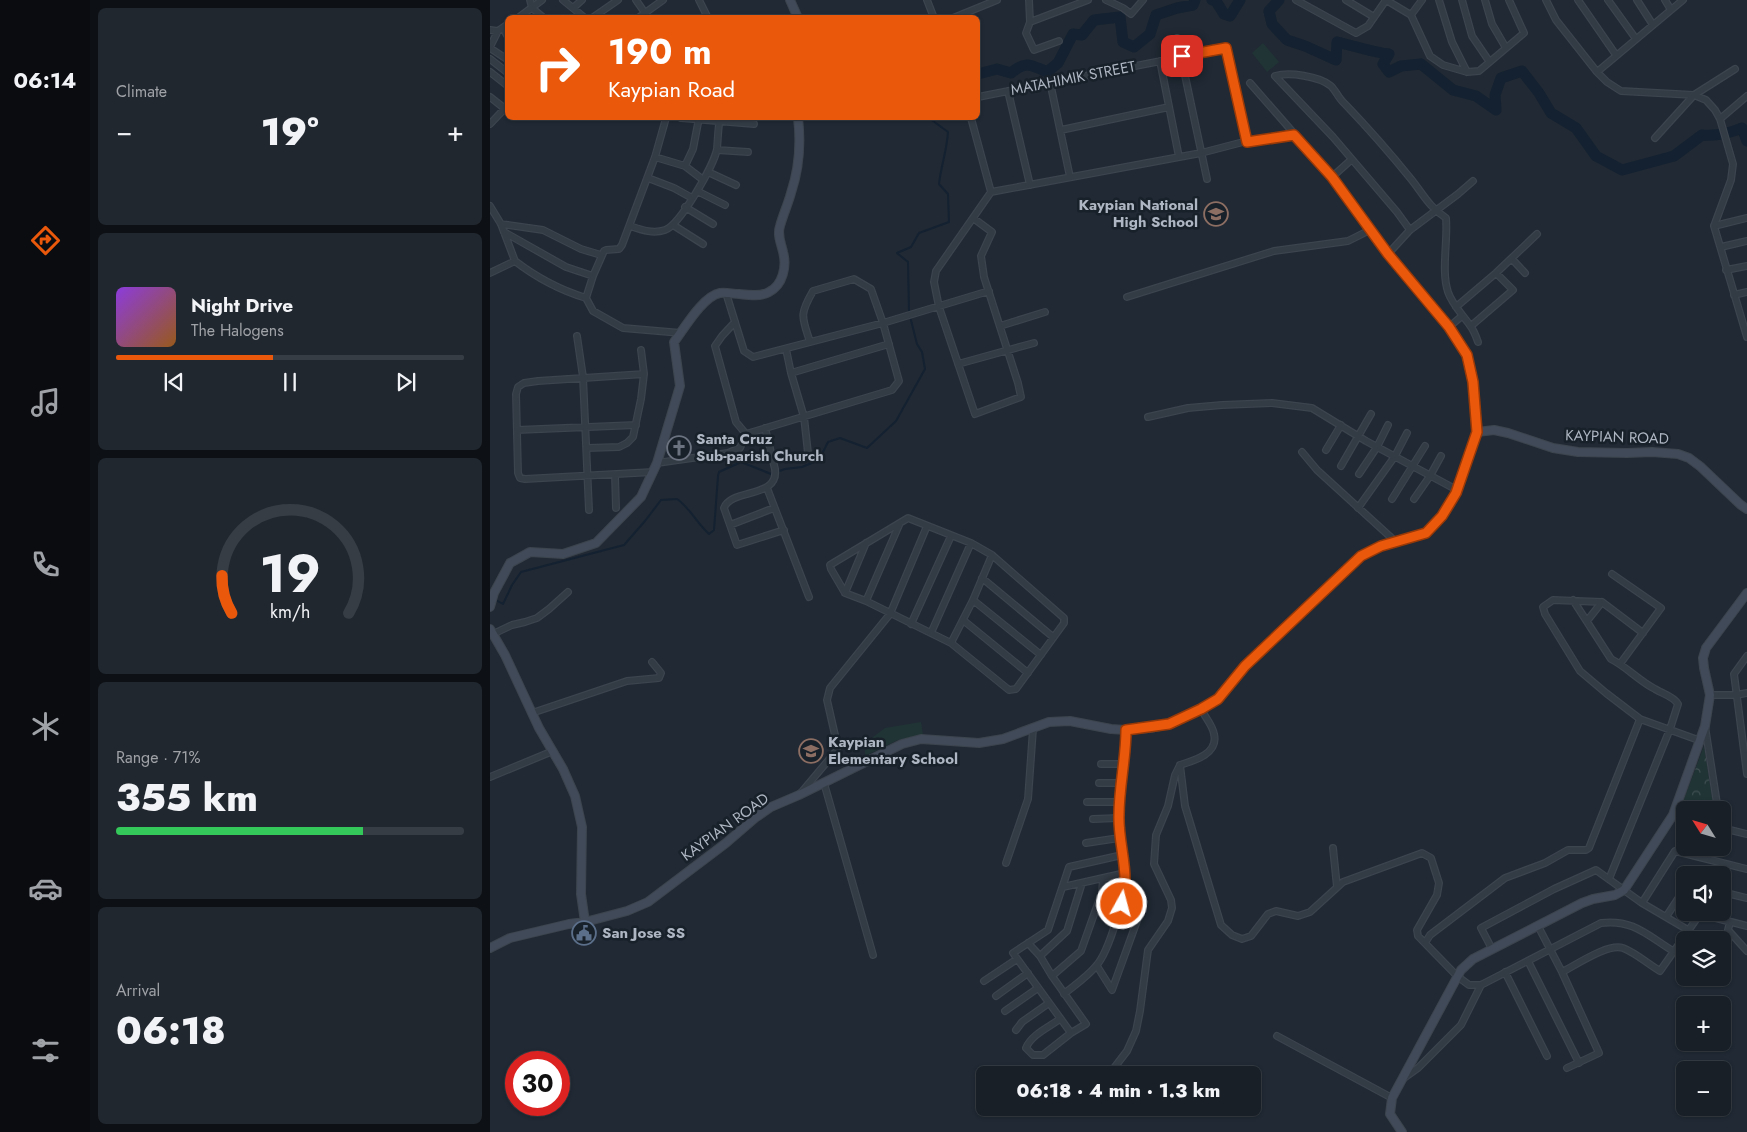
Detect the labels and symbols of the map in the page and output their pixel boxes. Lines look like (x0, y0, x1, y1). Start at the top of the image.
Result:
pin (1161, 35, 1203, 77)
street label: MATAHIMIK STREET (1009, 55, 1137, 101)
place label: Kaypian National High School (1079, 194, 1198, 233)
school or university icon: Kaypian National High School (1203, 201, 1229, 227)
street label: KAYPIAN ROAD (1565, 424, 1669, 450)
place label: Santa Cruz Sub-parish Church (696, 428, 824, 467)
church icon: Santa Cruz Sub-parish Church (666, 435, 692, 461)
place label: Kaypian Elementary School (828, 731, 958, 770)
school or university icon: Kaypian Elementary School (798, 738, 824, 764)
street label: KAYPIAN ROAD (677, 788, 773, 866)
north arrow (1676, 801, 1731, 856)
position arrow (1095, 877, 1147, 929)
public building icon: San Jose SS (571, 920, 597, 946)
place label: San Jose SS (602, 922, 685, 944)
speed limit sign: 30 (505, 1051, 570, 1116)

